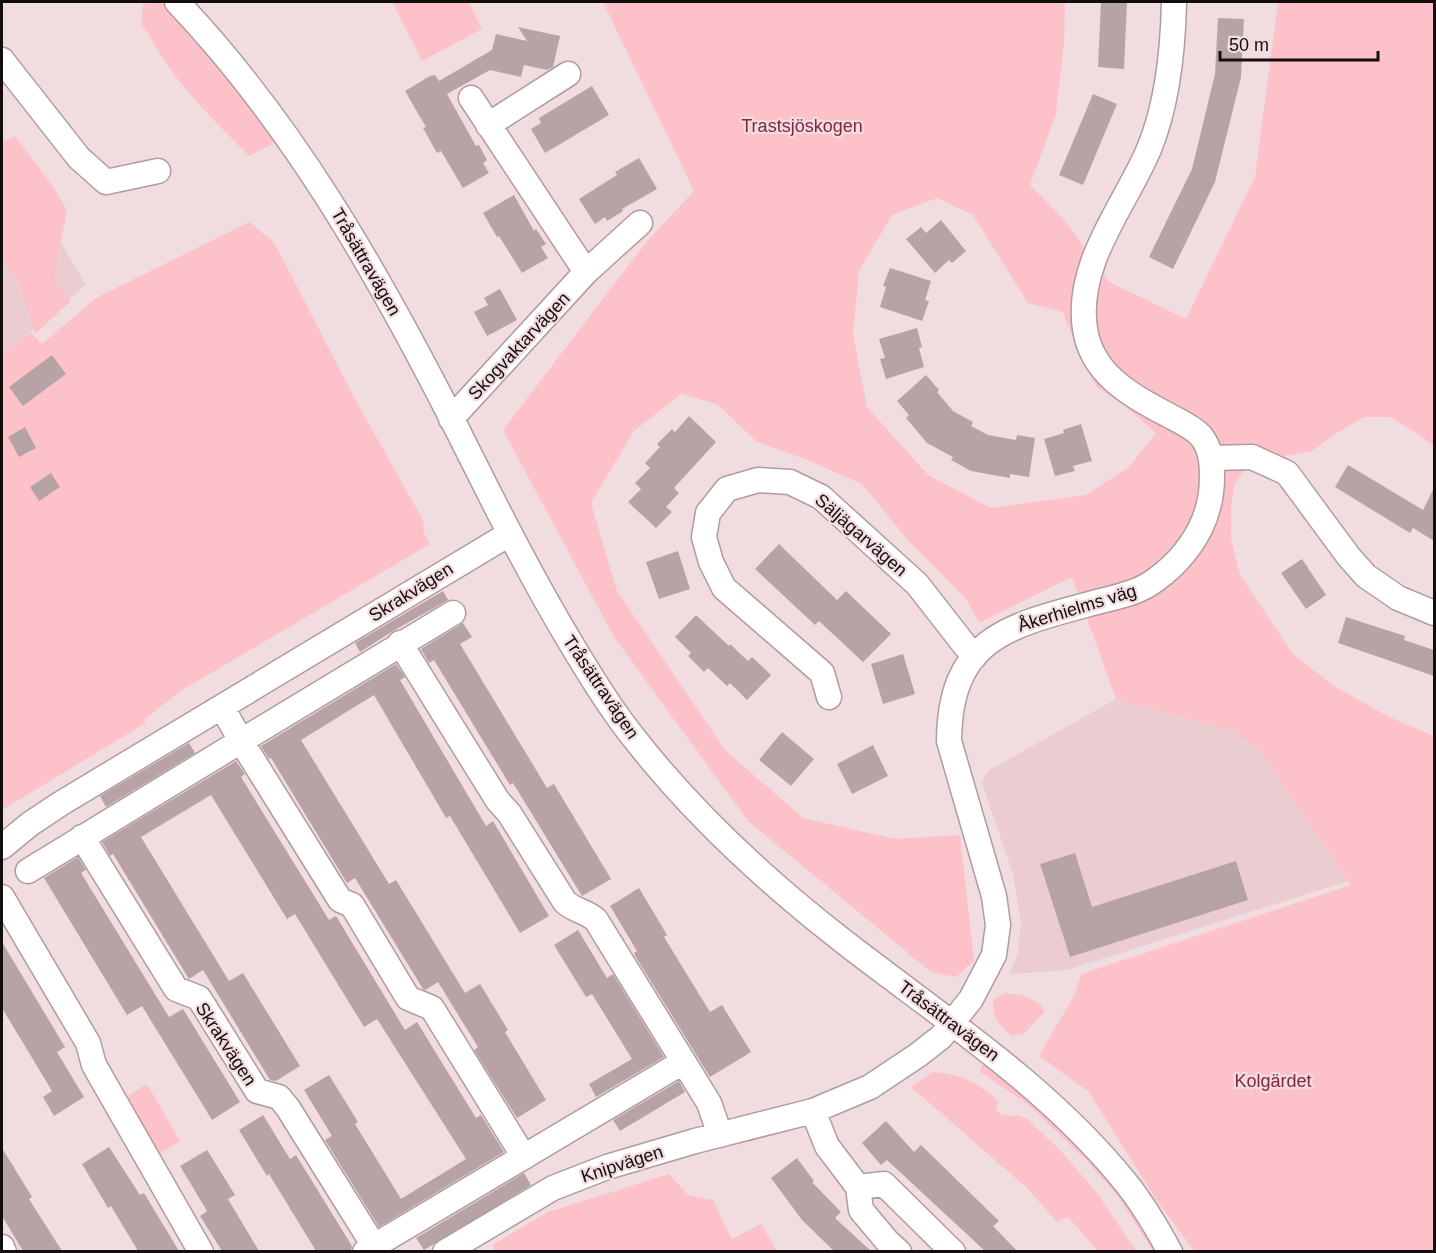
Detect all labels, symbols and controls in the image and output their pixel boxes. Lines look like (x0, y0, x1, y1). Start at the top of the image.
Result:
scale bar (1220, 24, 1378, 62)
text: 50 m (1229, 35, 1269, 55)
park label: Trastsjöskogen (741, 116, 863, 136)
street label: Tråsättravägen (327, 205, 405, 319)
street label: Skogvaktarvägen (464, 288, 574, 404)
street label: Säljägarvägen (811, 490, 911, 580)
street label: Skrakvägen (365, 558, 457, 626)
street label: Åkerhielms väg (1015, 580, 1139, 636)
street label: Tråsättravägen (559, 631, 643, 743)
street label: Tråsättravägen (895, 977, 1003, 1065)
street label: Skrakvägen (192, 999, 260, 1089)
park label: Kolgärdet (1234, 1071, 1312, 1091)
street label: Knipvägen (578, 1141, 666, 1187)

